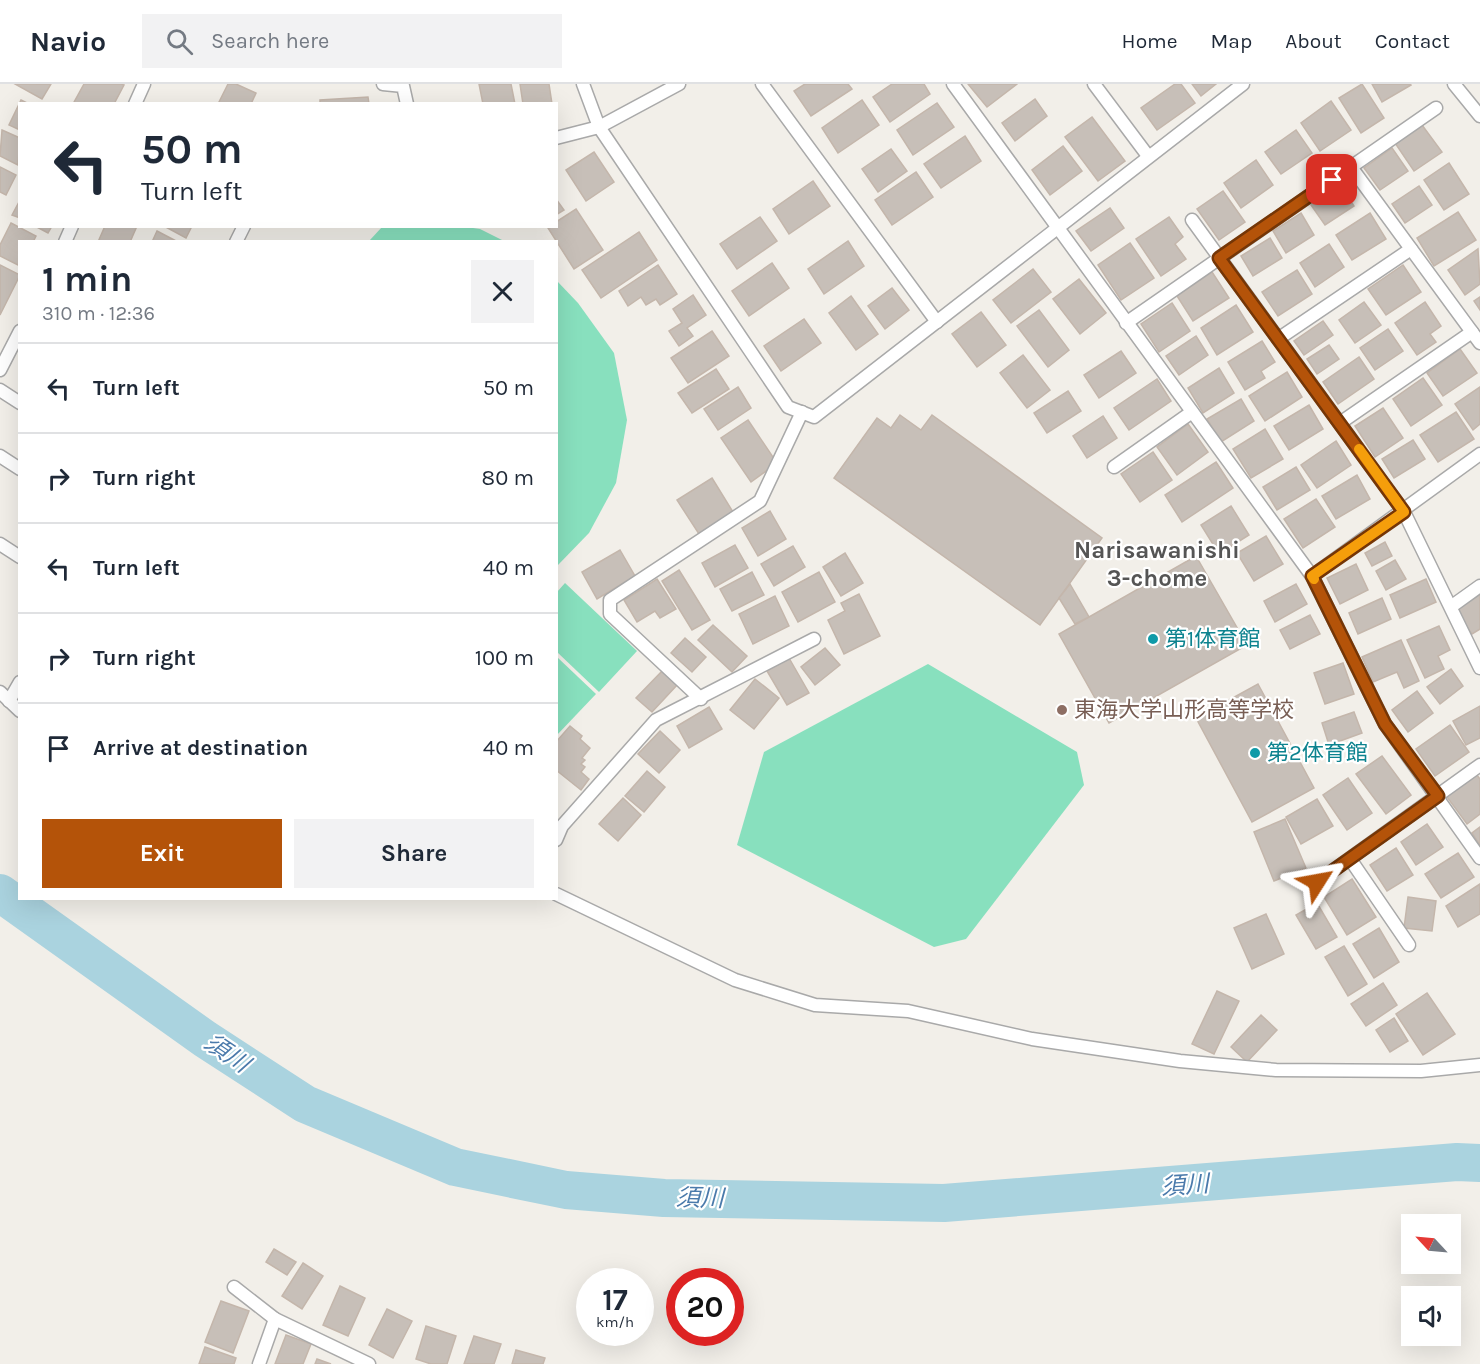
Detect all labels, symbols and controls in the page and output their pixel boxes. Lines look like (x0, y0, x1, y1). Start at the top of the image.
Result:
search box (142, 14, 562, 68)
text: Navio (30, 25, 106, 58)
icon: search (163, 25, 196, 58)
text: Search here (211, 28, 329, 54)
text: Home (1122, 29, 1178, 53)
text: Map (1211, 29, 1252, 53)
text: About (1285, 29, 1342, 53)
text: Contact (1375, 29, 1450, 53)
text: 50 m (141, 124, 243, 174)
icon: left (42, 126, 120, 204)
pin (1306, 154, 1357, 205)
icon: arrive (1315, 163, 1348, 196)
text: Turn left (141, 175, 242, 207)
text: 1 min (42, 258, 132, 300)
button: close (471, 260, 534, 323)
text: 310 m · 12:36 (42, 302, 155, 325)
icon: left (42, 372, 75, 405)
text: Turn left (93, 375, 180, 401)
text: 50 m (483, 375, 534, 401)
icon: right (42, 462, 75, 495)
text: Turn right (93, 465, 196, 491)
text: 80 m (482, 465, 534, 491)
district label: Narisawanishi 3-chome (1074, 536, 1240, 592)
icon: left (42, 552, 75, 585)
text: Turn left (93, 555, 180, 581)
text: 40 m (483, 555, 534, 581)
place label: 第1体育館 (1165, 626, 1260, 652)
marker: 第1体育館 (1146, 632, 1160, 646)
icon: right (42, 642, 75, 675)
text: Turn right (93, 645, 196, 671)
text: 100 m (475, 645, 534, 671)
place label: 東海大学山形高等学校 (1074, 697, 1294, 723)
marker: 東海大学山形高等学校 (1055, 703, 1069, 717)
icon: arrive (42, 732, 75, 765)
text: Arrive at destination (93, 735, 308, 761)
text: 40 m (483, 735, 534, 761)
place label: 第2体育館 (1267, 740, 1368, 766)
marker: 第2体育館 (1248, 746, 1262, 760)
button: Exit (42, 819, 282, 888)
button: Share (294, 819, 534, 888)
position arrow (1285, 850, 1349, 914)
water label: 須川 (199, 1028, 257, 1080)
water label: 須川 (1160, 1169, 1213, 1201)
water label: 須川 (676, 1184, 727, 1212)
north arrow (1401, 1214, 1461, 1274)
map controls (1401, 1214, 1461, 1346)
speed limit sign: 20 (666, 1268, 744, 1346)
text: 17 (602, 1282, 628, 1318)
button: sound (1401, 1286, 1461, 1346)
text: km/h (596, 1313, 634, 1331)

